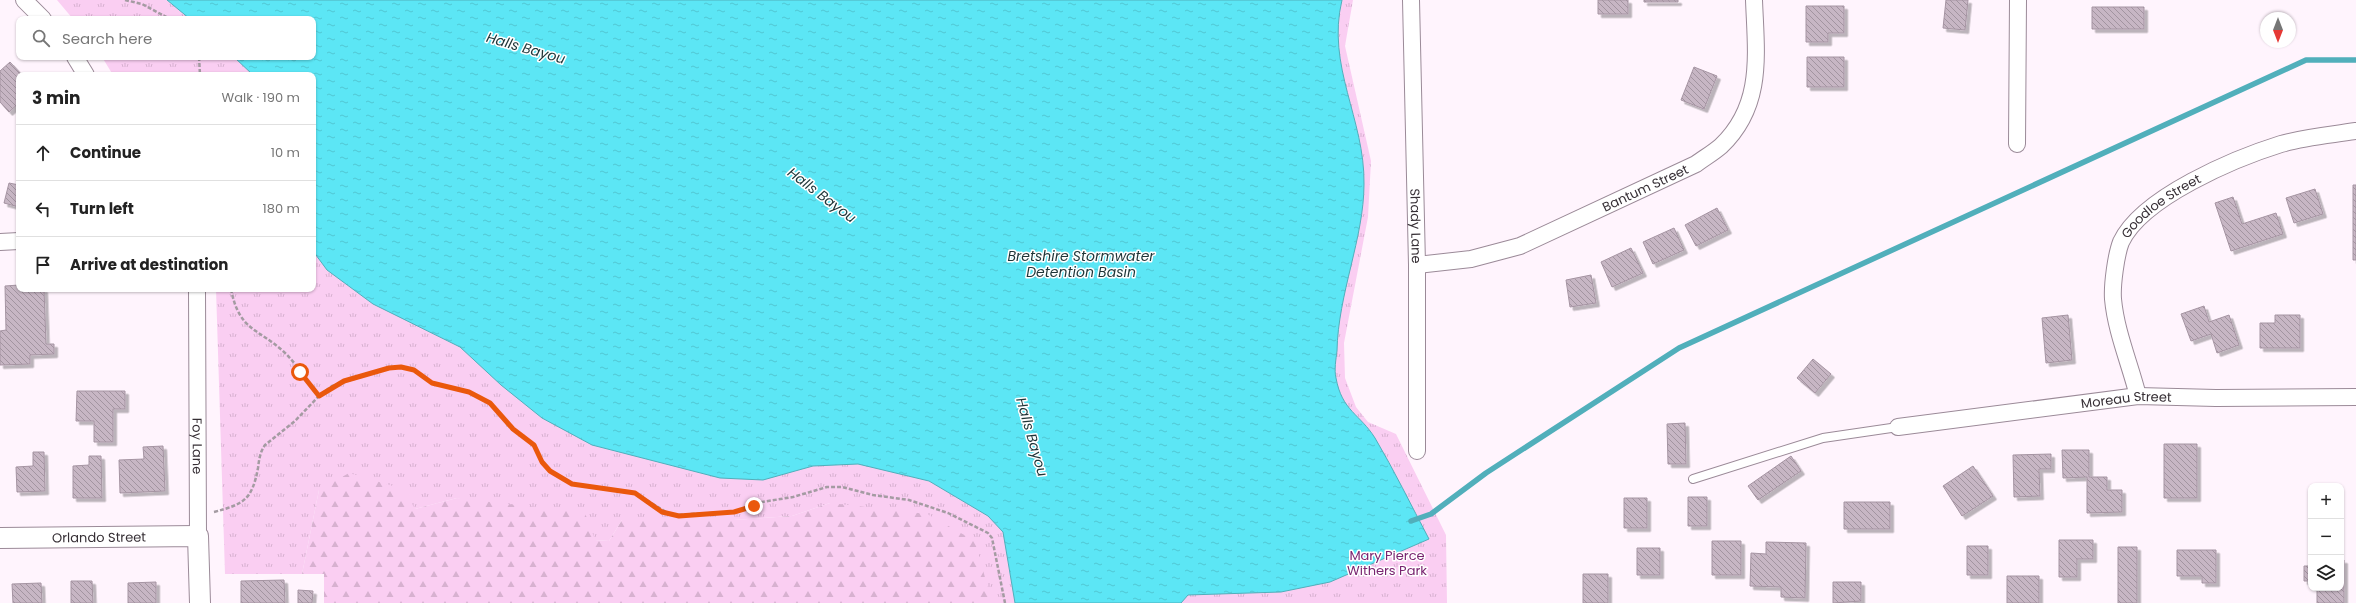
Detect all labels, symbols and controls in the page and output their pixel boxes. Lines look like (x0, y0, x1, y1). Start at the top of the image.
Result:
north arrow (2260, 12, 2296, 48)
search box (16, 16, 316, 60)
icon: search (30, 27, 52, 49)
water label: Halls Bayou (484, 27, 568, 69)
text: Search here (62, 28, 152, 49)
text: 3 min (32, 86, 80, 110)
text: Walk · 190 m (222, 88, 300, 107)
icon: ahead (32, 142, 54, 164)
text: Continue (70, 142, 141, 163)
text: 10 m (271, 143, 300, 162)
street label: Bantum Street (1599, 159, 1692, 216)
water label: Halls Bayou (783, 163, 861, 227)
street label: Goodloe Street (2116, 169, 2204, 242)
street label: Shady Lane (1406, 188, 1426, 264)
icon: left (32, 198, 54, 220)
text: Turn left (70, 198, 134, 219)
text: 180 m (263, 199, 300, 218)
water label: Bretshire Stormwater Detention Basin (1007, 246, 1155, 282)
icon: arrive (32, 254, 54, 276)
text: Arrive at destination (70, 254, 228, 275)
route start (291, 363, 309, 381)
street label: Moreau Street (2080, 386, 2172, 413)
water label: Halls Bayou (1011, 395, 1053, 479)
street label: Foy Lane (188, 418, 207, 474)
map controls (2308, 483, 2344, 591)
button: + (2308, 483, 2344, 519)
route end (745, 497, 763, 515)
button: − (2308, 519, 2344, 555)
street label: Orlando Street (52, 527, 146, 547)
park label: Mary Pierce Withers Park (1347, 546, 1427, 580)
button: layers (2308, 555, 2344, 591)

